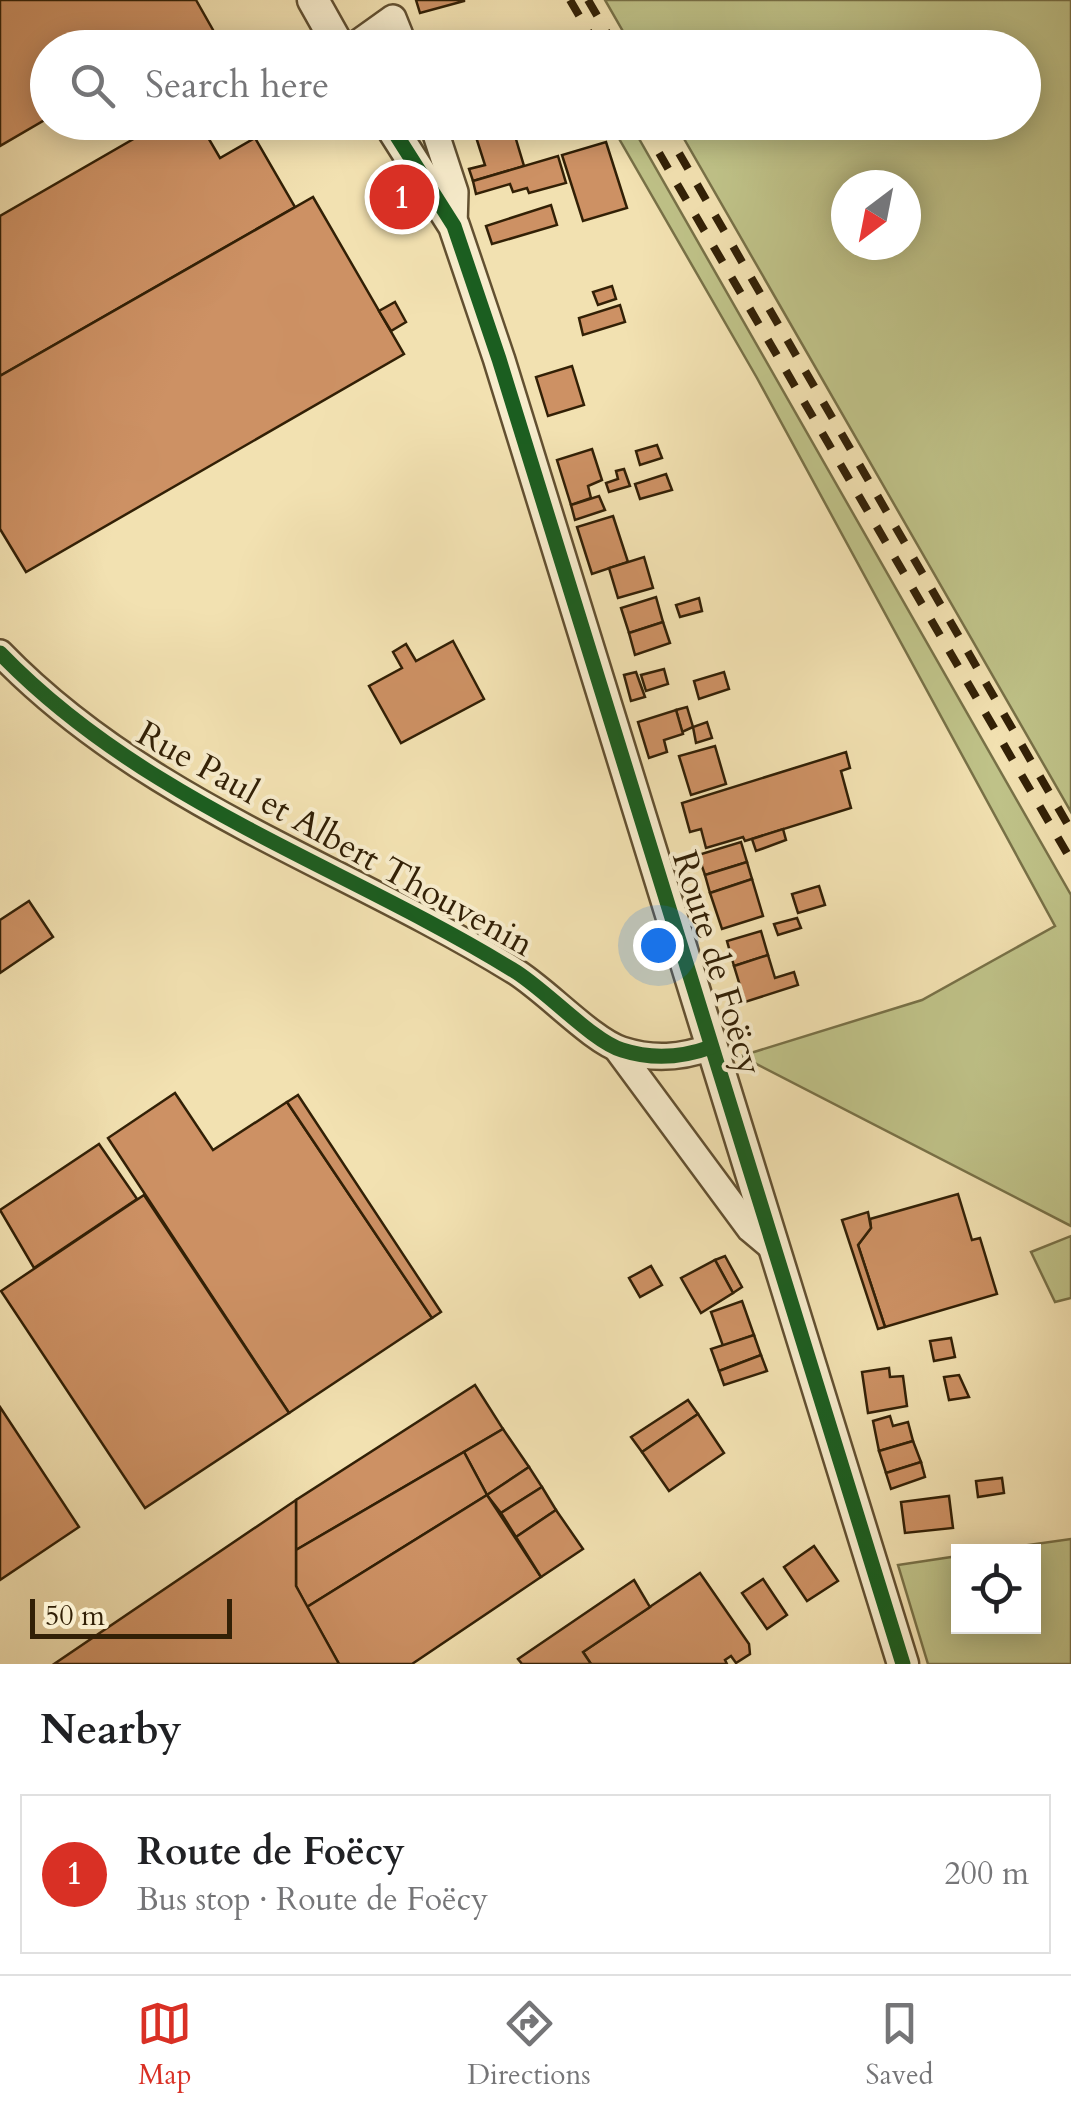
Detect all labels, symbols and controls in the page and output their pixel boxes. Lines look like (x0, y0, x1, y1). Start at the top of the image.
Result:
search box (30, 30, 1041, 140)
icon: search (65, 58, 120, 113)
text: Search here (145, 59, 329, 111)
pin: 1 (370, 160, 434, 234)
north arrow (831, 170, 921, 260)
street label: Rue Paul et Albert Thouvenin (128, 710, 542, 968)
street label: Route de Foëcy (660, 845, 774, 1081)
your location (633, 920, 684, 971)
map controls (951, 1544, 1041, 1634)
button: locate (951, 1544, 1041, 1634)
scale bar (30, 1594, 232, 1638)
text: 50 m (45, 1597, 105, 1635)
text: Nearby (40, 1701, 182, 1758)
text: Route de Foëcy (137, 1826, 405, 1878)
text: 1 (66, 1852, 83, 1896)
text: 200 m (944, 1852, 1029, 1896)
text: Bus stop · Route de Foëcy (137, 1878, 488, 1922)
tab: Map (137, 1996, 192, 2094)
tab: Directions (467, 1996, 591, 2094)
tab: Saved (866, 1996, 934, 2094)

